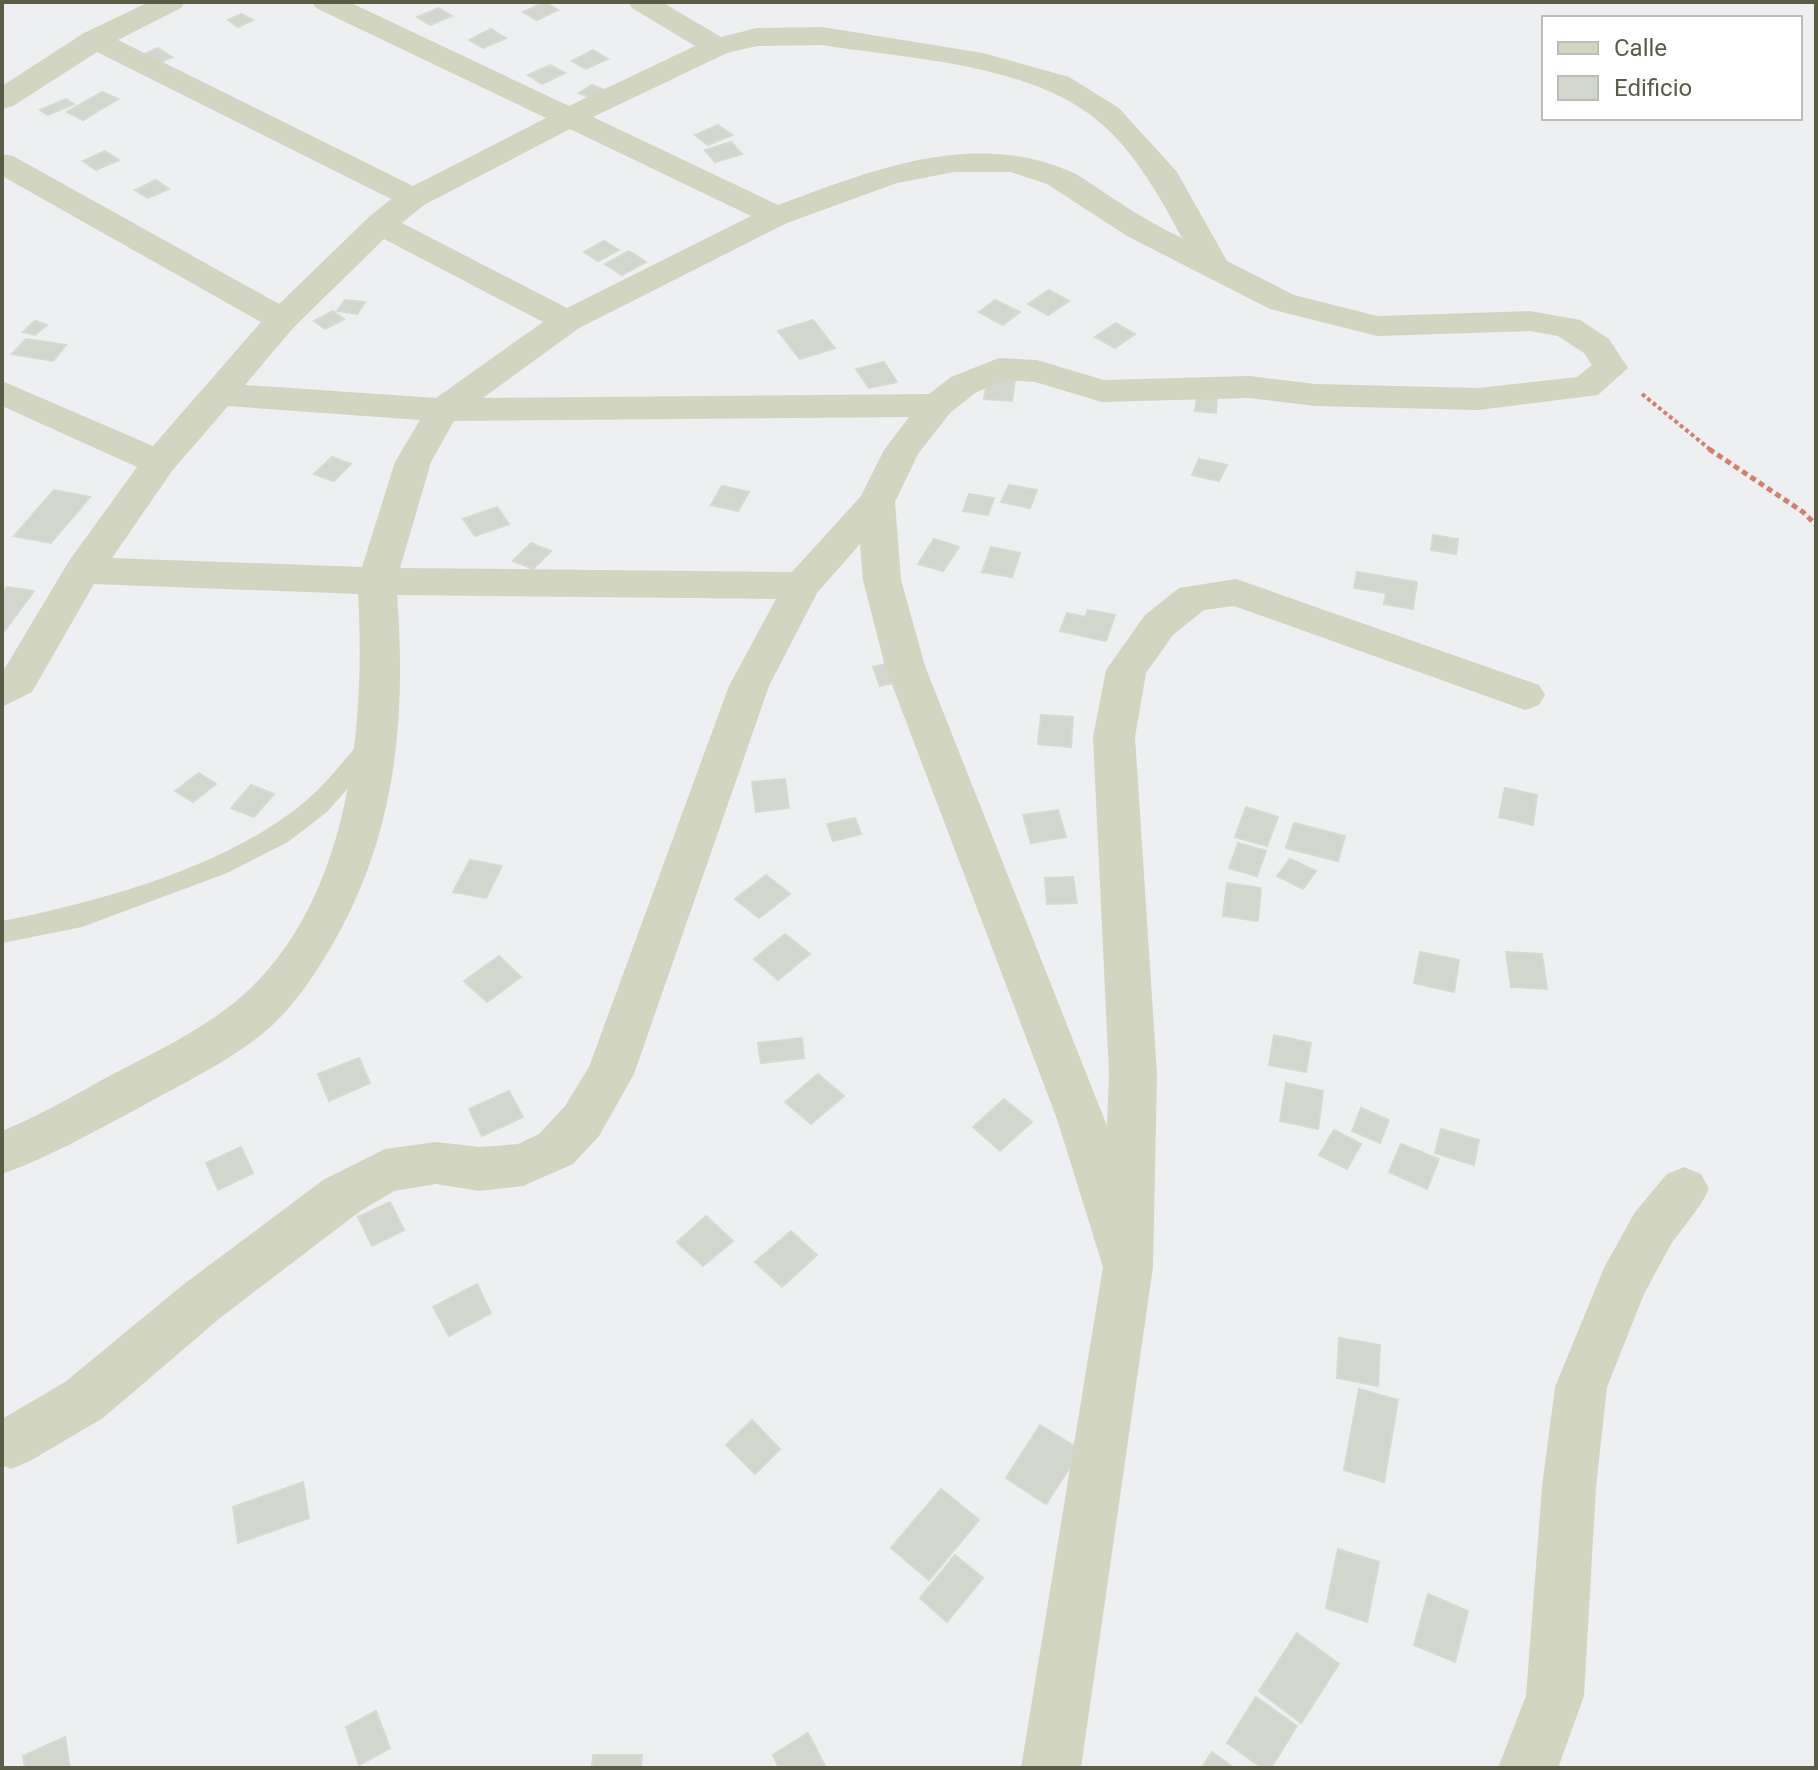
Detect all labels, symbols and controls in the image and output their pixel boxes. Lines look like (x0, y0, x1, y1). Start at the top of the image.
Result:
legend (1542, 16, 1802, 120)
text: Calle (1614, 34, 1667, 62)
text: Edificio (1614, 74, 1692, 102)

